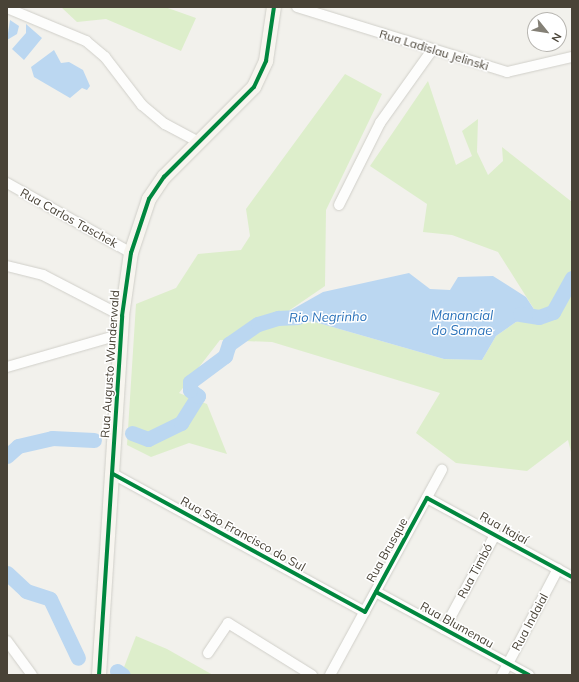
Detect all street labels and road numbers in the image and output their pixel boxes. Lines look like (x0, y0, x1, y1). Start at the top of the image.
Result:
street label: Rua Ladislau Jelinski (378, 27, 490, 73)
street label: Rua Carlos Taschek (18, 185, 120, 251)
street label: Rua Augusto Wunderwald (98, 290, 122, 438)
street label: Rua São Francisco do Sul (178, 494, 308, 574)
street label: Rua Itajaí (477, 509, 531, 547)
street label: Rua Brusque (363, 515, 411, 585)
street label: Rua Timbó (454, 541, 496, 601)
street label: Rua Indaial (509, 591, 551, 653)
street label: Rua Blumenau (418, 599, 496, 651)

